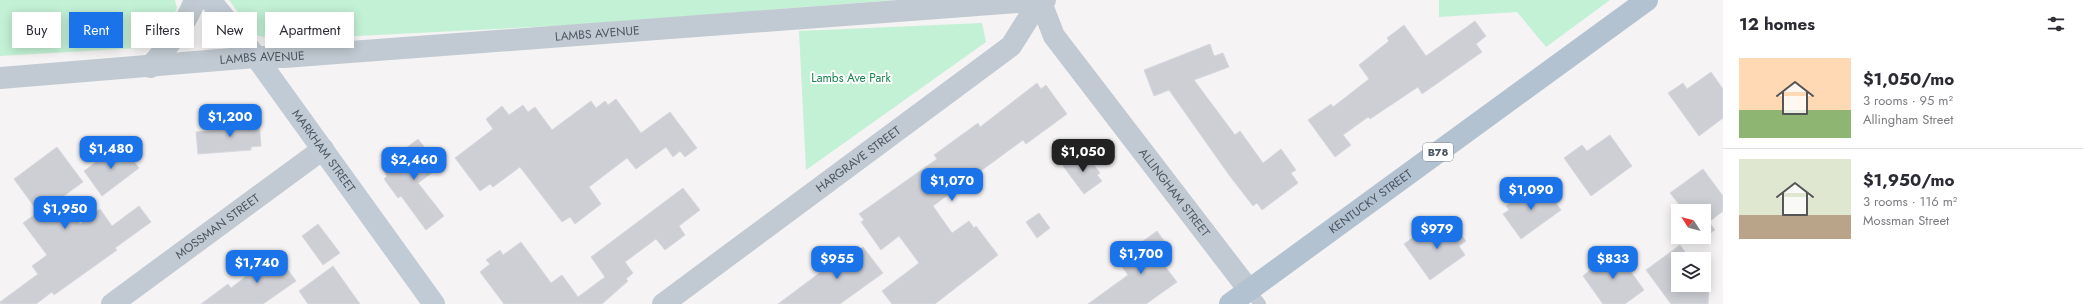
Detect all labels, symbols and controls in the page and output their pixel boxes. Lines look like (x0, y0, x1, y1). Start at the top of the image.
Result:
chip: Buy (12, 12, 61, 48)
chip: Rent (69, 12, 123, 48)
chip: Filters (131, 12, 194, 48)
chip: New (202, 12, 257, 48)
chip: Apartment (265, 12, 354, 48)
text: 12 homes (1739, 12, 1815, 36)
icon: filters (2045, 13, 2067, 35)
street label: LAMBS AVENUE (554, 21, 640, 46)
street label: LAMBS AVENUE (219, 46, 305, 69)
text: $1,050/mo (1863, 67, 1954, 91)
park label: Lambs Ave Park (811, 69, 891, 87)
icon: home (1771, 74, 1819, 122)
text: 3 rooms · 95 m² (1863, 91, 1953, 110)
pin: $1,200 (197, 104, 263, 138)
street label: MARKHAM STREET (288, 106, 360, 197)
text: $1,200 (208, 107, 252, 126)
text: Allingham Street (1863, 110, 1953, 129)
street label: HARGRAVE STREET (812, 121, 905, 197)
pin: $1,480 (78, 136, 144, 170)
text: $1,480 (89, 139, 133, 158)
pin: $1,050 (1050, 139, 1116, 173)
text: $1,050 (1061, 142, 1105, 161)
road number: B78 (1423, 143, 1453, 161)
street label: ALLINGHAM STREET (1134, 144, 1214, 241)
pin: $2,460 (381, 147, 447, 181)
text: $2,460 (390, 150, 438, 169)
street label: KENTUCKY STREET (1325, 165, 1416, 238)
pin: $1,070 (919, 168, 985, 202)
text: $1,950/mo (1863, 168, 1954, 192)
text: $1,070 (930, 171, 974, 190)
icon: home (1771, 175, 1819, 223)
pin: $1,090 (1498, 177, 1564, 211)
text: $1,090 (1509, 180, 1553, 199)
street label: MOSSMAN STREET (172, 189, 264, 263)
text: 3 rooms · 116 m² (1863, 192, 1957, 211)
pin: $1,950 (32, 196, 98, 230)
text: $1,950 (43, 199, 87, 218)
north arrow (1671, 204, 1711, 244)
map controls (1671, 204, 1711, 292)
text: Mossman Street (1863, 211, 1949, 230)
pin: $979 (1413, 216, 1461, 250)
text: $979 (1421, 219, 1453, 238)
pin: $1,700 (1108, 241, 1174, 275)
text: $1,700 (1119, 244, 1163, 263)
pin: $955 (813, 246, 861, 280)
pin: $833 (1589, 246, 1637, 280)
text: $955 (820, 249, 854, 268)
text: $833 (1597, 249, 1629, 268)
pin: $1,740 (224, 250, 290, 284)
button: layers (1671, 252, 1711, 292)
text: $1,740 (235, 253, 279, 272)

